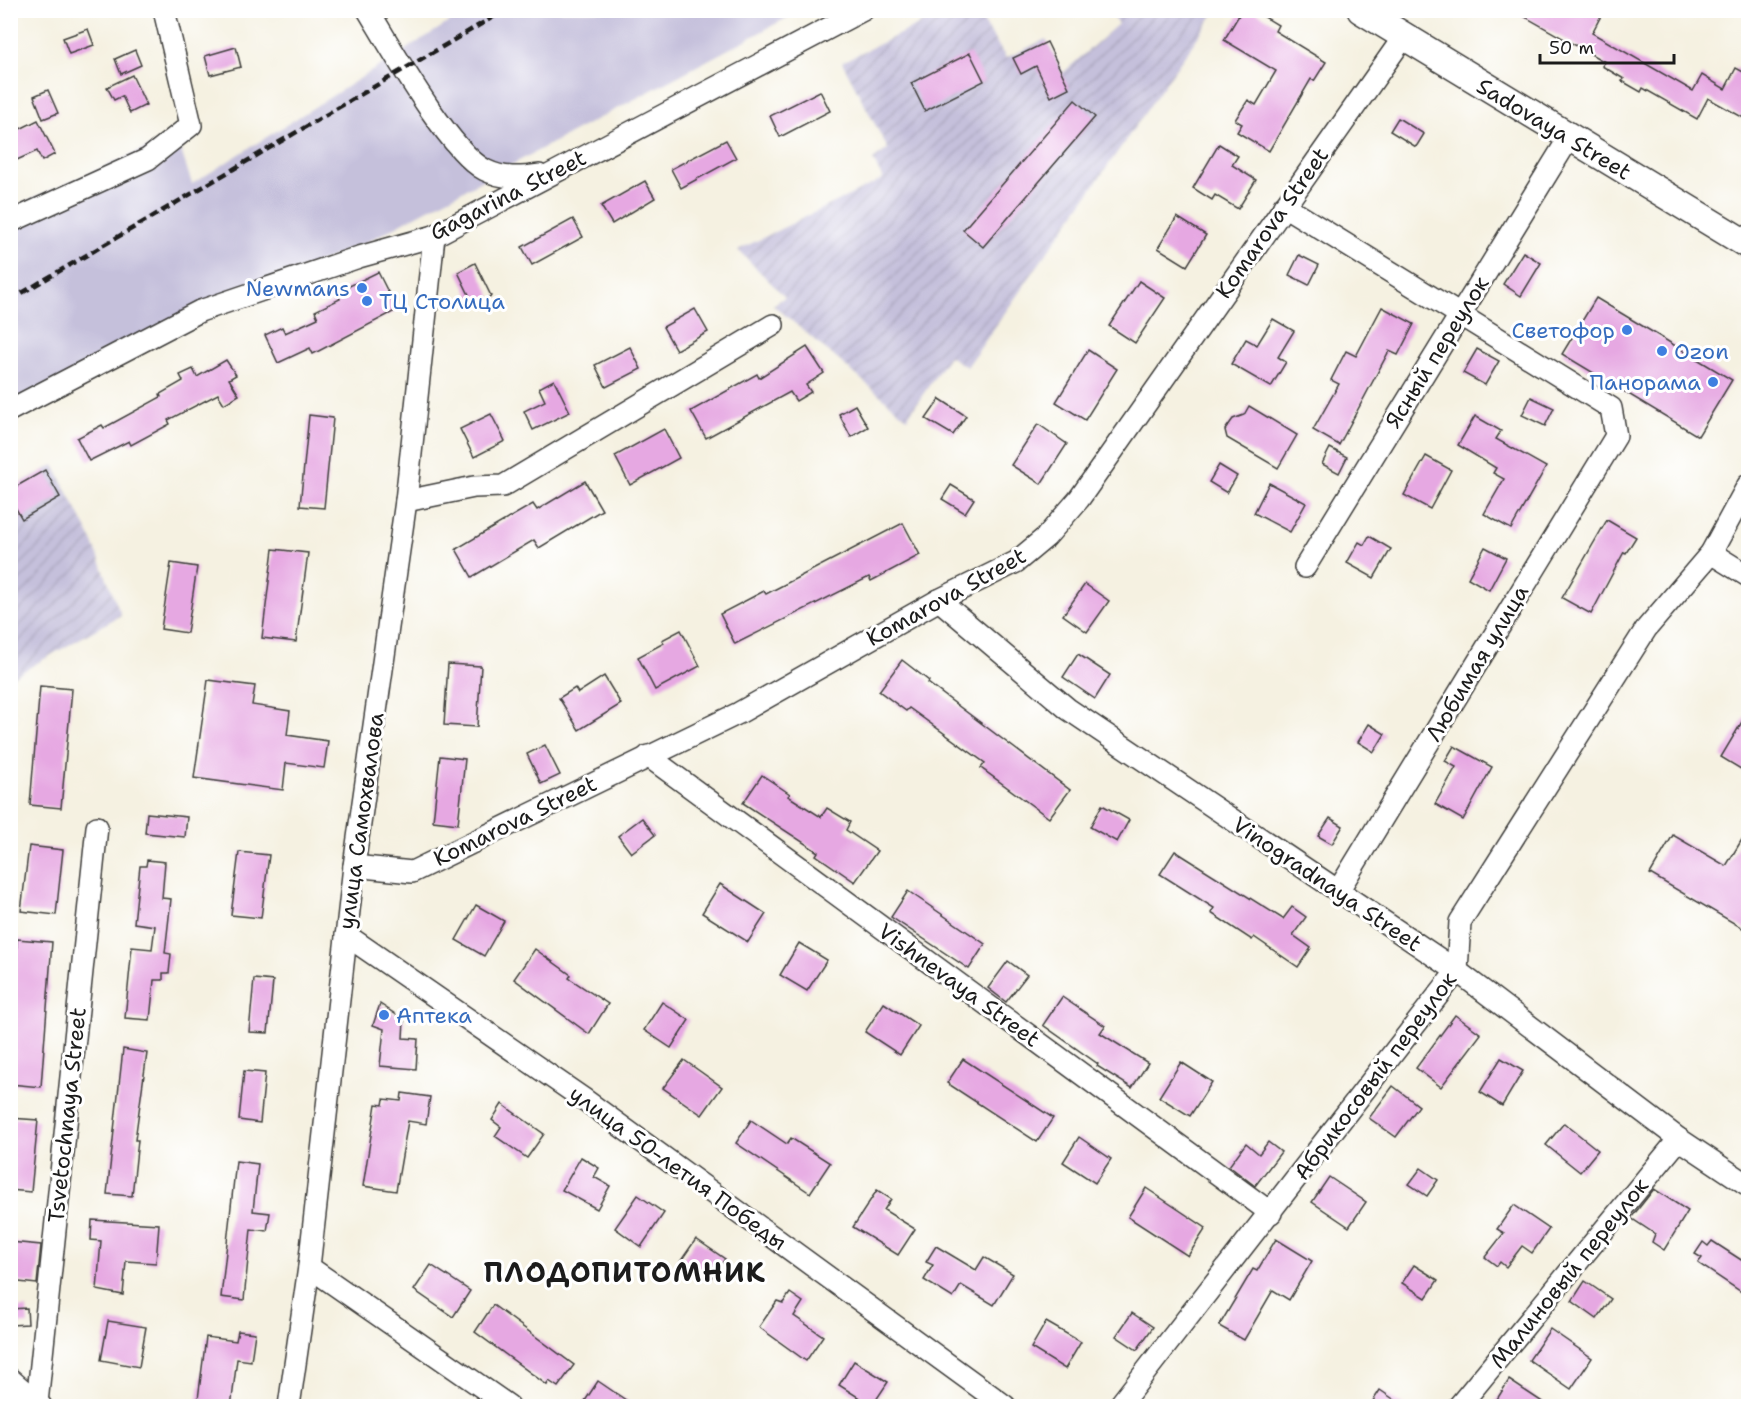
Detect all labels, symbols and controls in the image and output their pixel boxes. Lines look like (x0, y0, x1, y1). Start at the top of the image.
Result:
scale bar (1540, 27, 1674, 65)
text: 50 m (1549, 36, 1594, 60)
street label: Sadovaya Street (1471, 71, 1637, 187)
street label: Komarova Street (1209, 142, 1335, 304)
street label: Gagarina Street (425, 143, 591, 247)
street label: Ясный переулок (1379, 270, 1496, 433)
place label: Newmans (245, 274, 350, 303)
marker: Newmans (355, 281, 369, 295)
place label: ТЦ Столица (379, 287, 505, 316)
marker: ТЦ Столица (360, 294, 374, 308)
place label: Светофор (1512, 316, 1615, 345)
marker: Светофор (1620, 323, 1634, 337)
place label: Ozon (1674, 337, 1729, 366)
marker: Ozon (1655, 344, 1669, 358)
place label: Панорама (1590, 368, 1701, 397)
marker: Панорама (1706, 375, 1720, 389)
street label: Komarova Street (861, 541, 1031, 653)
street label: Любимая улица (1419, 579, 1535, 747)
street label: улица Самохвалова (331, 710, 391, 931)
street label: Komarova Street (429, 769, 601, 873)
street label: Vinogradnaya Street (1227, 810, 1427, 958)
street label: Vishnevaya Street (872, 916, 1046, 1054)
street label: Абрикосовый переулок (1287, 966, 1463, 1186)
place label: Аптека (396, 1001, 472, 1030)
street label: Tsvetochnaya Street (41, 1006, 93, 1224)
marker: Аптека (377, 1008, 391, 1022)
street label: улица 50-летия Победы (563, 1079, 793, 1257)
street label: Малиновый переулок (1483, 1171, 1655, 1374)
district label: ПЛОДОПИТОМНИК (484, 1253, 766, 1291)

